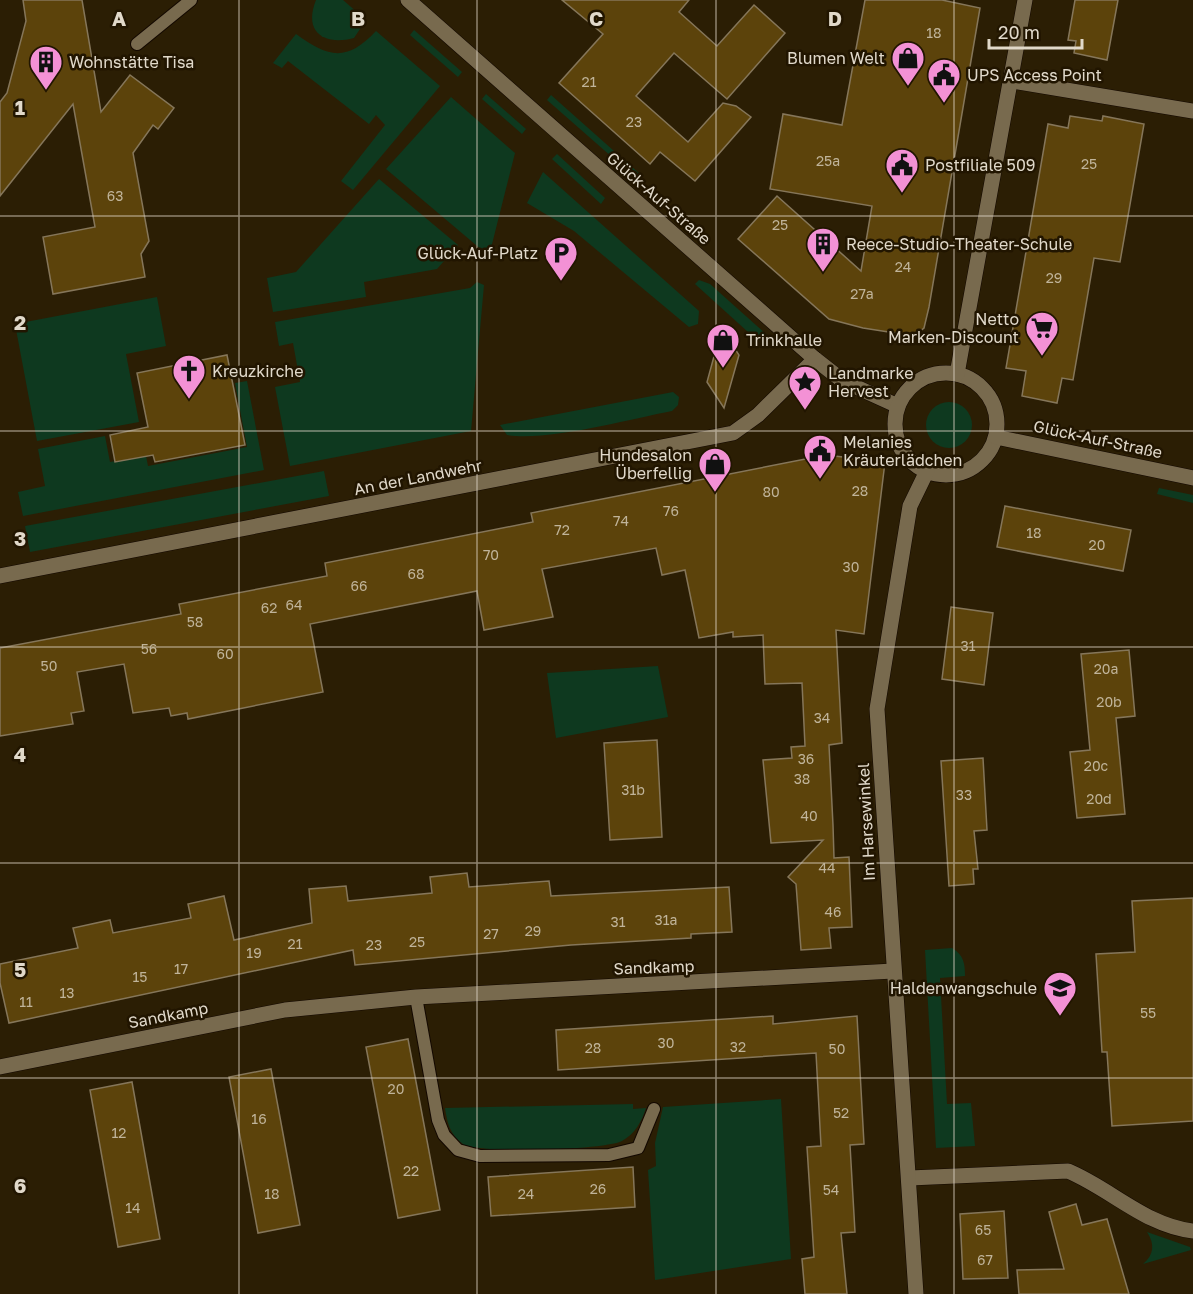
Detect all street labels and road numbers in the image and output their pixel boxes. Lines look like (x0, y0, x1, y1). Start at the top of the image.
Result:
street label: Glück-Auf-Straße (603, 147, 715, 249)
street label: Glück-Auf-Straße (1032, 416, 1164, 462)
street label: An der Landwehr (352, 455, 484, 499)
street label: Im Harsewinkel (853, 762, 879, 882)
street label: Sandkamp (613, 956, 695, 978)
street label: Sandkamp (126, 997, 210, 1033)

